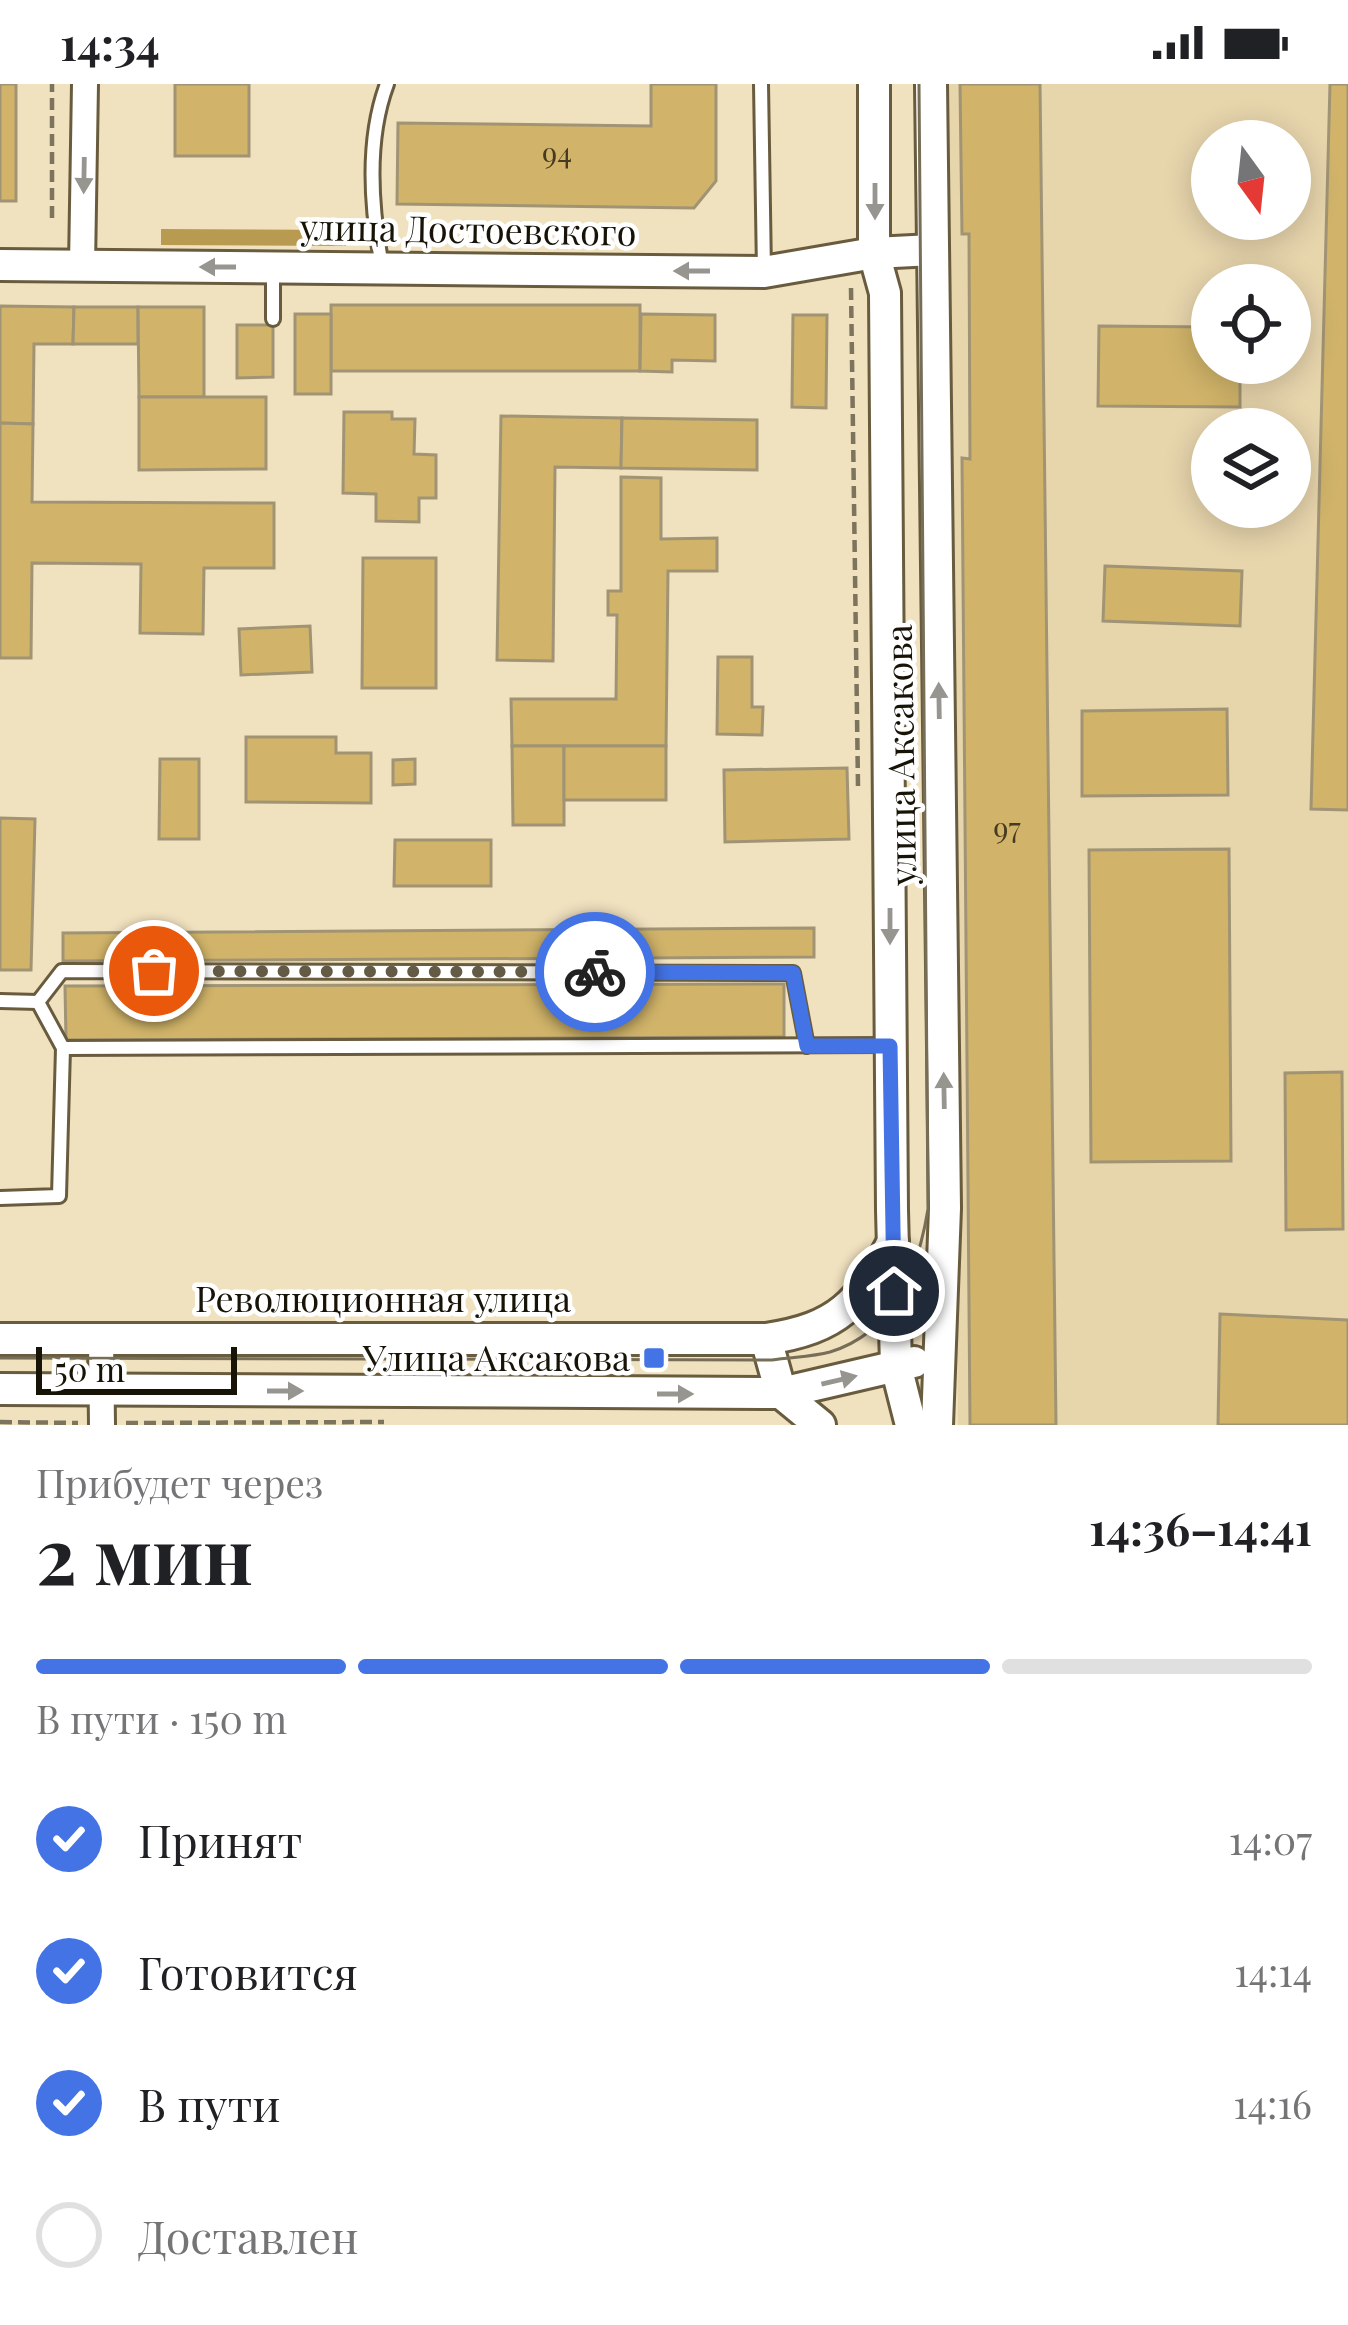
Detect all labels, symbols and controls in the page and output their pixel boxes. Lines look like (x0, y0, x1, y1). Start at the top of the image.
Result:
text: 14:34 (60, 12, 160, 72)
north arrow (1191, 120, 1311, 240)
map controls (1191, 120, 1311, 528)
house number: 94 (542, 132, 572, 172)
one-way arrow (75, 157, 94, 195)
one-way arrow (865, 183, 885, 221)
street label: улица Достоевского (298, 201, 637, 255)
one-way arrow (198, 257, 236, 277)
one-way arrow (672, 262, 710, 281)
button: locate (1191, 264, 1311, 384)
button: layers (1191, 408, 1311, 528)
street label: улица Аксакова (873, 624, 925, 887)
one-way arrow (929, 681, 949, 719)
house number: 97 (993, 807, 1021, 847)
one-way arrow (880, 908, 899, 946)
courier (535, 912, 655, 1032)
pin (103, 920, 205, 1022)
icon: bag (121, 938, 187, 1004)
icon: bike (562, 939, 628, 1005)
one-way arrow (934, 1071, 954, 1109)
pin (843, 1240, 945, 1342)
icon: home (861, 1258, 927, 1324)
street label: Революционная улица (195, 1273, 571, 1321)
place label: Улица Аксакова (362, 1332, 630, 1380)
scale bar (36, 1341, 237, 1394)
marker: Улица Аксакова (641, 1345, 667, 1371)
text: 50 m (54, 1346, 125, 1390)
one-way arrow (820, 1370, 857, 1389)
one-way arrow (267, 1381, 305, 1401)
one-way arrow (657, 1384, 695, 1404)
text: Прибудет через (36, 1456, 323, 1508)
text: 14:36–14:41 (1089, 1497, 1312, 1557)
text: 2 мин (36, 1501, 253, 1605)
text: В пути · 150 m (36, 1692, 287, 1744)
icon: check (36, 1806, 102, 1872)
text: Принят (138, 1809, 302, 1869)
text: 14:07 (1229, 1813, 1312, 1865)
icon: check (36, 1938, 102, 2004)
text: Готовится (138, 1941, 358, 2001)
text: 14:14 (1234, 1945, 1312, 1997)
icon: check (36, 2070, 102, 2136)
text: В пути (138, 2073, 281, 2133)
text: 14:16 (1233, 2077, 1312, 2129)
text: Доставлен (138, 2205, 358, 2265)

